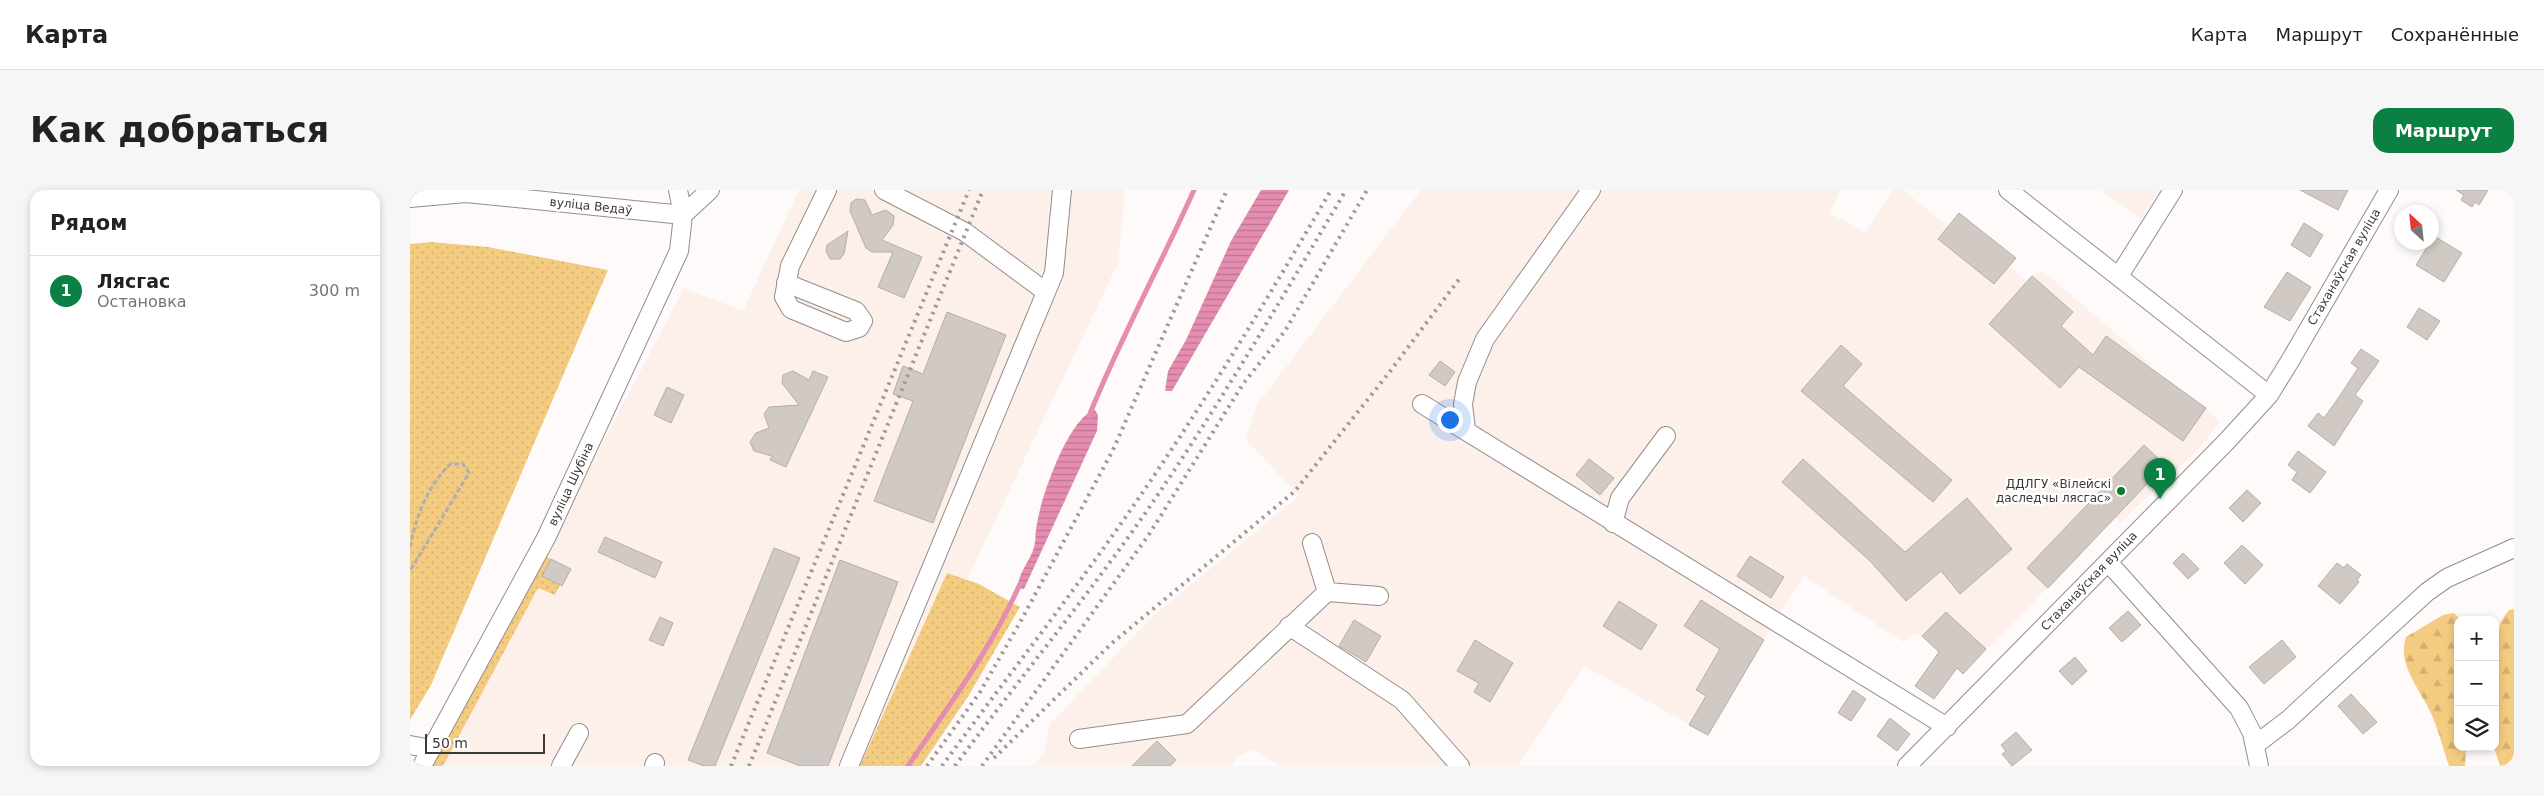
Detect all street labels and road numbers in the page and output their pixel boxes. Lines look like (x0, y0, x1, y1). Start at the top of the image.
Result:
street label: вуліца Ведаў (549, 195, 633, 217)
street label: Стаханаўская вуліца (2305, 206, 2383, 328)
street label: вуліца Шубіна (546, 440, 596, 528)
street label: Стаханаўская вуліца (2038, 529, 2140, 633)

